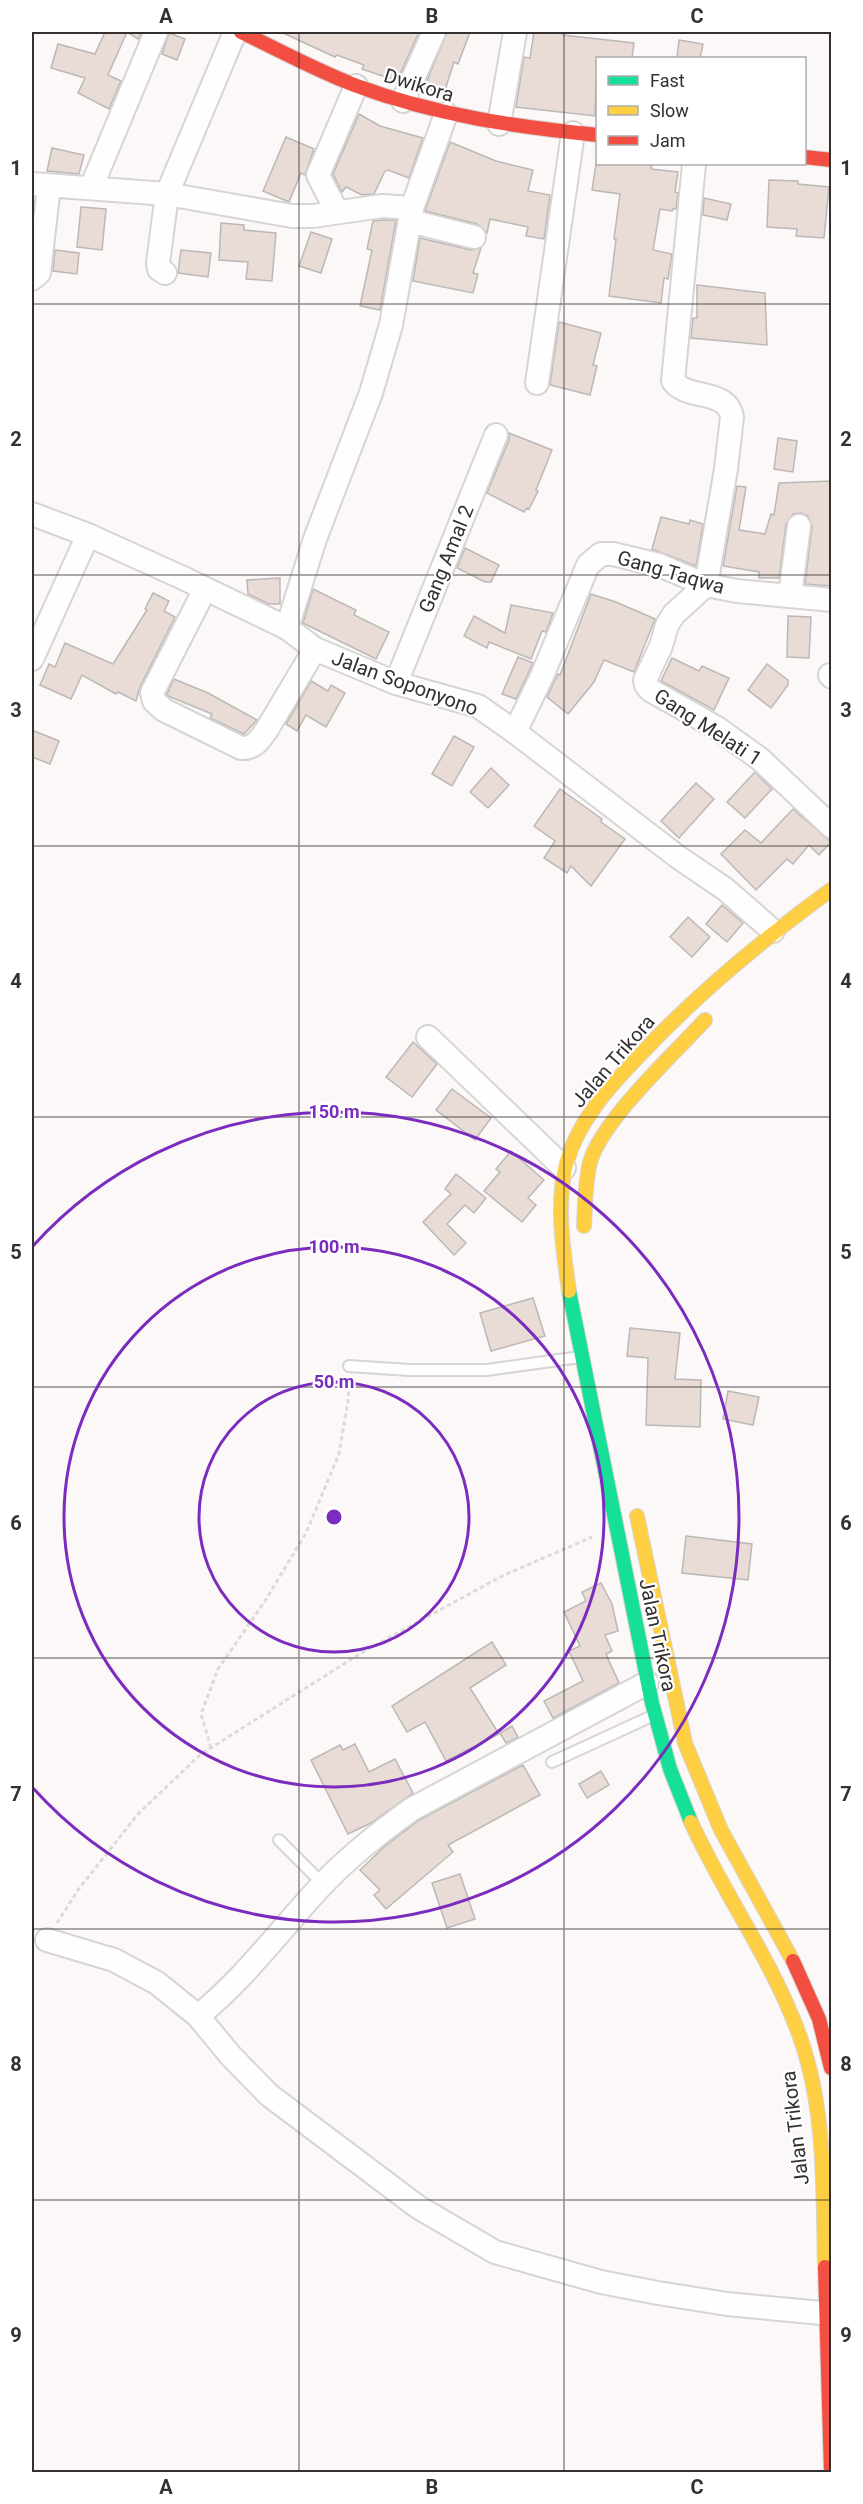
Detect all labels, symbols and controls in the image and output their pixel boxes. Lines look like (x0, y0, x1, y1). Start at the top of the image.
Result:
text: A (159, 4, 173, 28)
text: B (426, 4, 438, 28)
text: C (690, 4, 704, 28)
legend (596, 57, 806, 165)
street label: Dwikora (381, 63, 457, 107)
text: Fast (650, 70, 685, 91)
text: Slow (650, 100, 689, 121)
text: Jam (650, 130, 686, 151)
text: 1 (10, 156, 22, 180)
text: 1 (840, 156, 852, 180)
text: 2 (10, 427, 22, 451)
text: 2 (840, 427, 852, 451)
street label: Gang Amal 2 (413, 502, 479, 616)
street label: Gang Taqwa (615, 545, 727, 599)
street label: Jalan Soponyono (329, 645, 481, 721)
street label: Gang Melati 1 (650, 683, 766, 771)
text: 3 (10, 698, 22, 722)
text: 3 (840, 698, 852, 722)
text: 4 (10, 969, 22, 993)
text: 4 (840, 969, 852, 993)
street label: Jalan Trikora (566, 1010, 660, 1112)
text: 150 m (308, 1101, 360, 1122)
text: 100 m (308, 1236, 360, 1257)
text: 5 (10, 1240, 22, 1264)
text: 5 (840, 1240, 852, 1264)
text: 50 m (314, 1371, 354, 1392)
centre of rings (324, 1507, 344, 1527)
text: 6 (10, 1511, 22, 1535)
text: 6 (840, 1511, 852, 1535)
street label: Jalan Trikora (634, 1576, 682, 1694)
text: 7 (10, 1782, 22, 1806)
text: 7 (840, 1782, 852, 1806)
text: 8 (10, 2052, 22, 2076)
text: 8 (840, 2052, 852, 2076)
street label: Jalan Trikora (776, 2070, 814, 2186)
text: 9 (10, 2323, 22, 2347)
text: 9 (840, 2323, 852, 2347)
text: A (159, 2475, 173, 2499)
text: B (426, 2475, 438, 2499)
text: C (690, 2475, 704, 2499)

